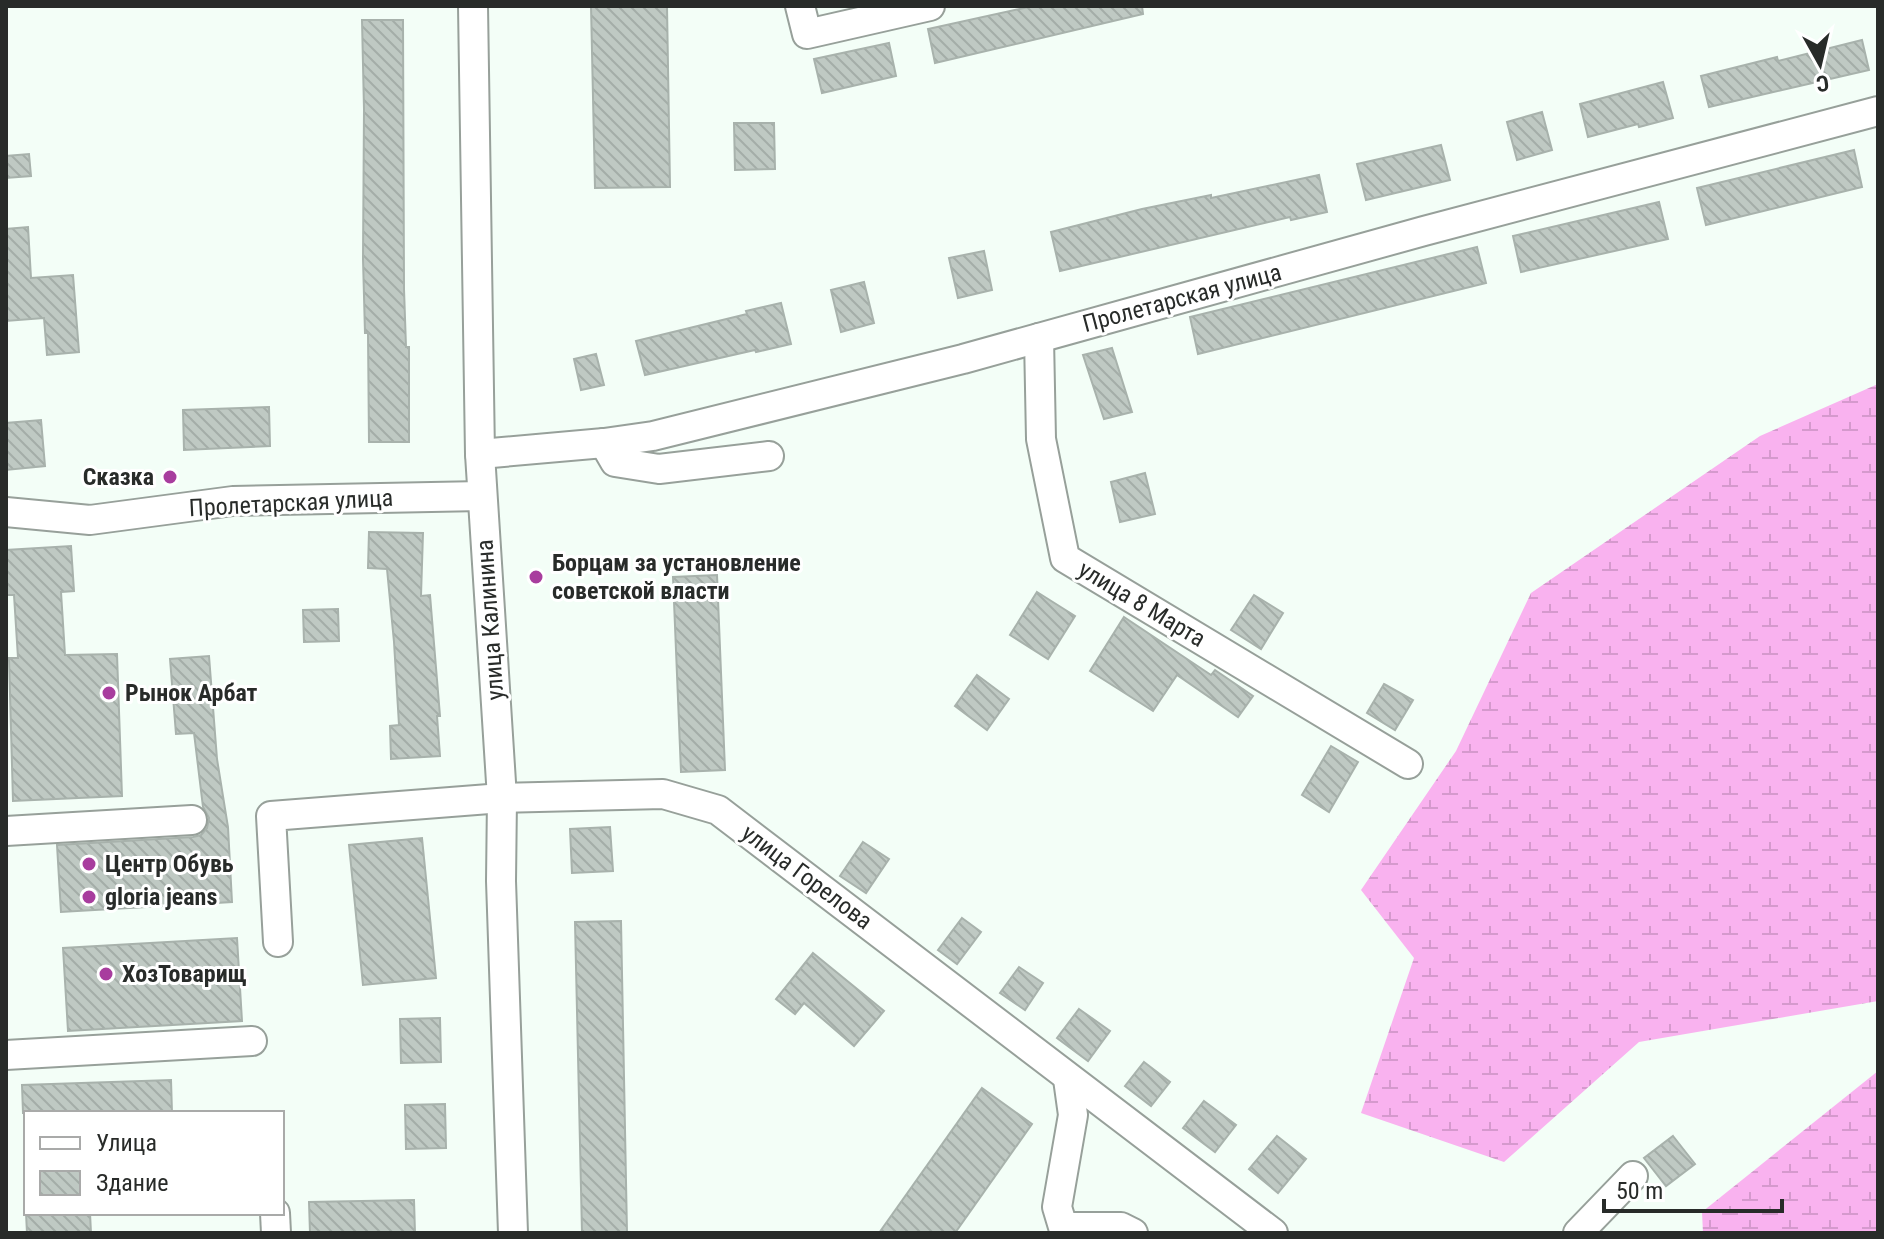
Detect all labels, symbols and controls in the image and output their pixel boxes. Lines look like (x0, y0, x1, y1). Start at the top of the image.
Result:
north arrow (1780, 24, 1860, 104)
text: С (1815, 70, 1831, 97)
street label: Пролетарская улица (1080, 258, 1284, 338)
place label: Сказка (83, 463, 154, 491)
marker: Сказка (161, 468, 179, 486)
street label: Пролетарская улица (188, 484, 394, 522)
street label: улица Калинина (470, 539, 510, 701)
place label: Борцам за установление советской власти (552, 549, 801, 605)
street label: улица 8 Марта (1074, 555, 1210, 653)
marker: Борцам за установление советской власти (527, 568, 545, 586)
place label: Рынок Арбат (125, 679, 258, 707)
marker: Рынок Арбат (100, 684, 118, 702)
street label: улица Горелова (736, 819, 878, 935)
place label: Центр Обувь (105, 850, 234, 878)
marker: Центр Обувь (80, 855, 98, 873)
place label: gloria jeans (105, 883, 217, 911)
marker: gloria jeans (80, 888, 98, 906)
place label: ХозТоварищ (122, 960, 247, 988)
marker: ХозТоварищ (97, 965, 115, 983)
legend (24, 1111, 284, 1215)
text: Улица (96, 1129, 157, 1157)
scale bar (1604, 1163, 1782, 1213)
text: Здание (96, 1169, 168, 1197)
text: 50 m (1616, 1177, 1663, 1205)

